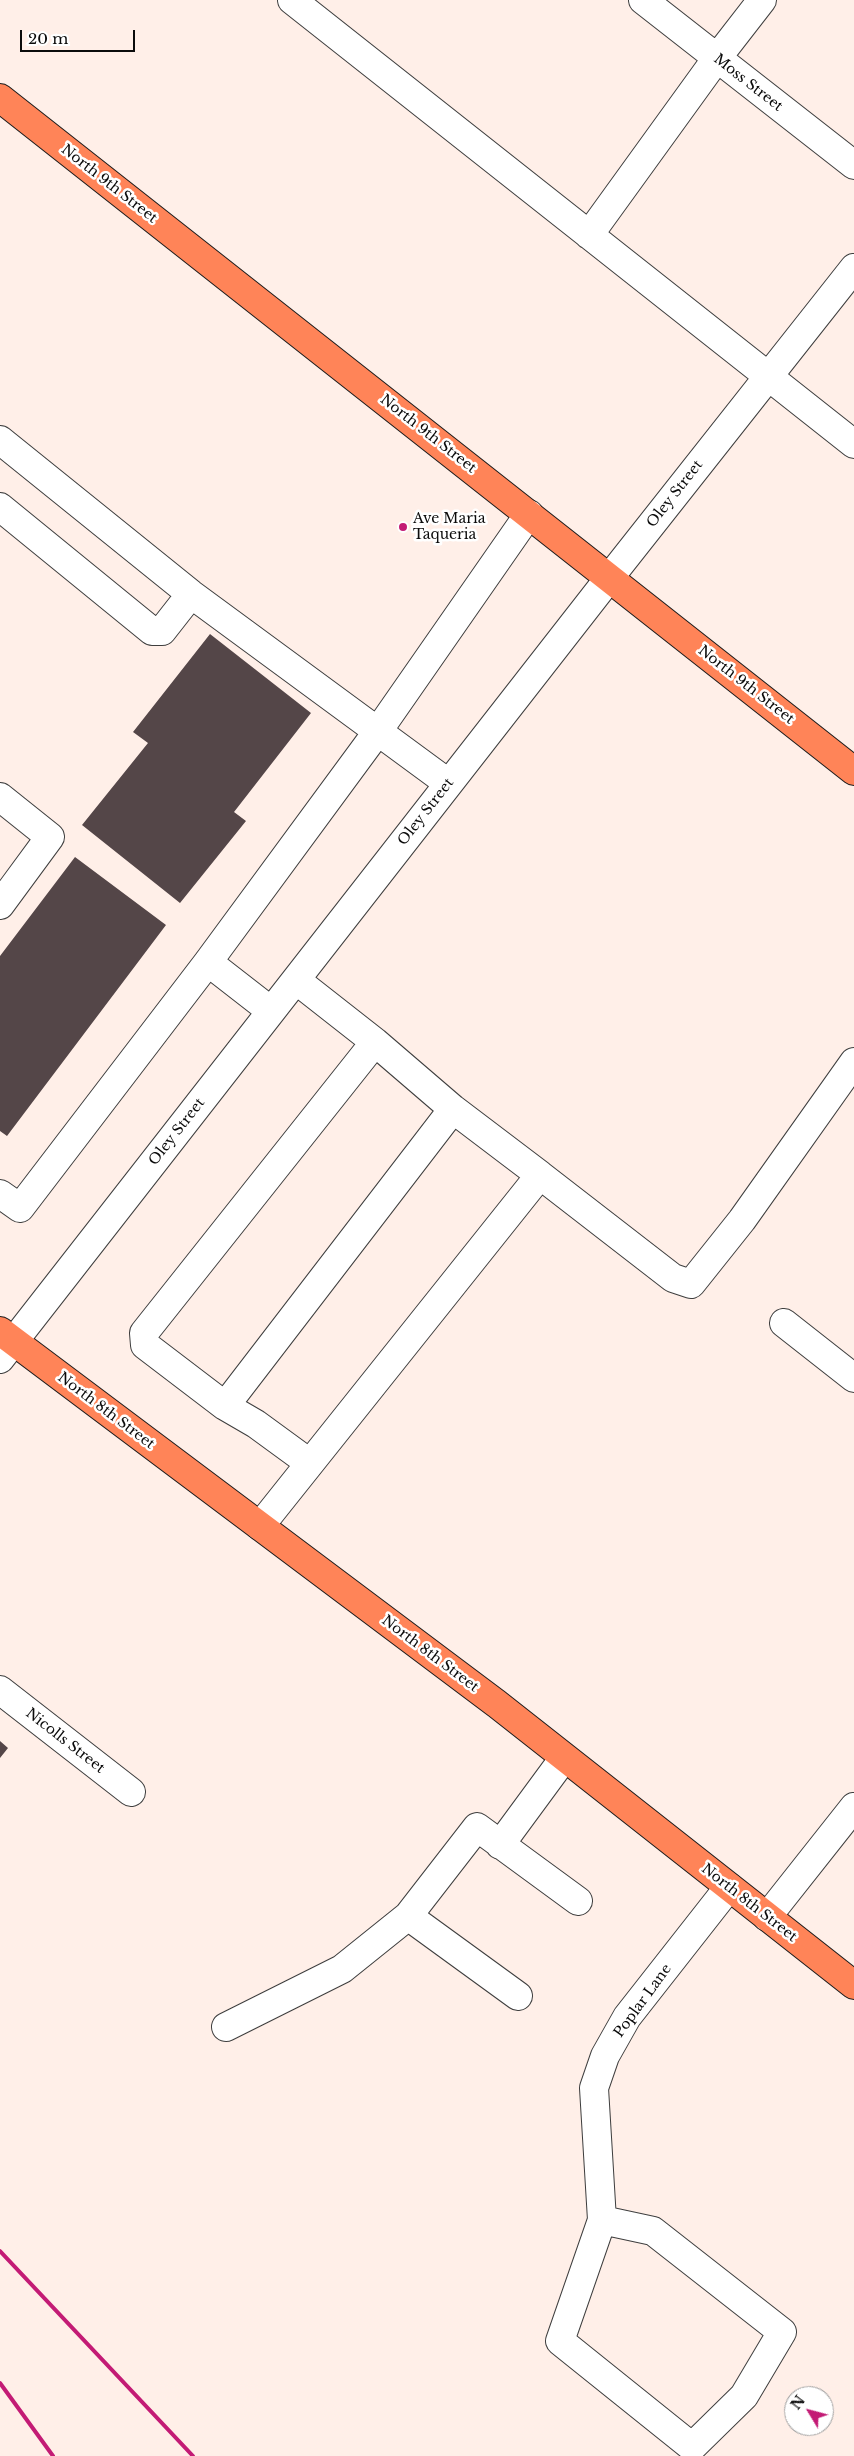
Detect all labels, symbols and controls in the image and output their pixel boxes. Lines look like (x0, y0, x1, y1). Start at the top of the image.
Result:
scale bar (22, 20, 138, 52)
text: 20 m (28, 29, 68, 48)
street label: Moss Street (710, 51, 786, 115)
street label: North 9th Street (58, 141, 160, 227)
street label: North 9th Street (377, 391, 479, 477)
street label: Oley Street (644, 457, 706, 531)
place label: Ave Maria Taqueria (413, 511, 486, 544)
marker: Ave Maria Taqueria (397, 521, 409, 533)
street label: North 9th Street (695, 642, 797, 728)
street label: Oley Street (395, 775, 457, 849)
street label: Oley Street (146, 1095, 208, 1169)
street label: North 8th Street (54, 1369, 158, 1453)
street label: North 8th Street (378, 1612, 482, 1696)
street label: Nicolls Street (22, 1705, 108, 1777)
street label: North 8th Street (698, 1861, 800, 1945)
street label: Poplar Lane (611, 1961, 675, 2041)
north arrow (784, 2386, 834, 2436)
text: N (787, 2392, 809, 2413)

